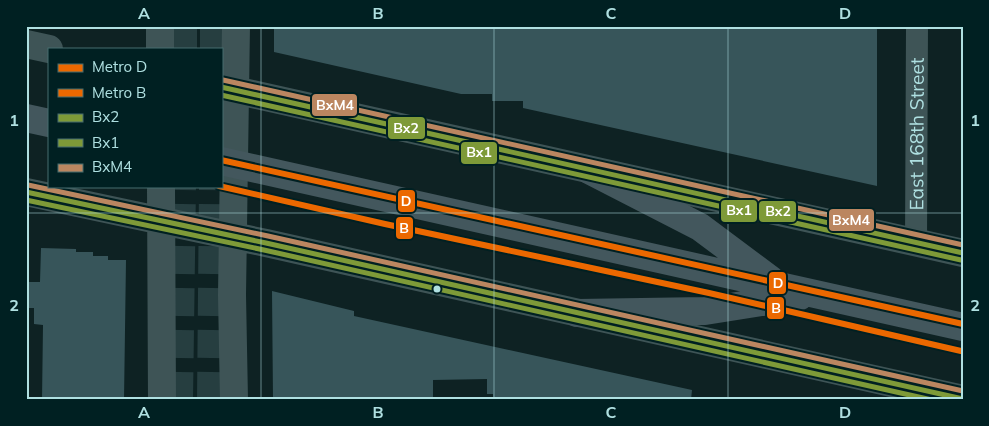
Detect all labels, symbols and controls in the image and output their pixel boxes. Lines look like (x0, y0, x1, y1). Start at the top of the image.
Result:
text: A (138, 3, 150, 23)
text: B (372, 3, 384, 23)
text: C (606, 3, 617, 23)
text: D (839, 3, 851, 23)
legend (48, 48, 222, 188)
text: Metro D (92, 57, 147, 76)
street label: East 168th Street (904, 57, 929, 211)
text: Metro B (92, 83, 146, 102)
line badge: BxM4 (311, 93, 358, 117)
text: BxM4 (316, 96, 355, 114)
text: Bx2 (92, 107, 119, 126)
text: 1 (9, 110, 19, 130)
text: 1 (970, 110, 980, 130)
line badge: Bx2 (387, 116, 426, 140)
text: Bx2 (393, 119, 419, 137)
text: Bx1 (92, 133, 119, 152)
line badge: Bx1 (460, 141, 498, 165)
text: Bx1 (466, 143, 492, 161)
text: BxM4 (92, 157, 132, 176)
line badge: D (397, 189, 416, 213)
text: D (401, 192, 411, 210)
line badge: Bx1 (720, 199, 758, 223)
line badge: Bx2 (758, 200, 797, 223)
text: Bx1 (726, 201, 752, 219)
text: Bx2 (765, 202, 791, 220)
line badge: BxM4 (828, 208, 875, 232)
text: BxM4 (832, 211, 871, 229)
line badge: B (395, 216, 414, 240)
text: B (399, 219, 409, 237)
line badge: D (768, 271, 787, 295)
text: D (773, 274, 783, 292)
unlabelled marker (432, 284, 442, 294)
text: 2 (9, 295, 19, 315)
text: 2 (970, 295, 980, 315)
line badge: B (766, 296, 785, 320)
text: B (771, 299, 781, 317)
text: A (138, 402, 150, 422)
text: B (372, 402, 384, 422)
text: C (606, 402, 617, 422)
text: D (839, 402, 851, 422)

